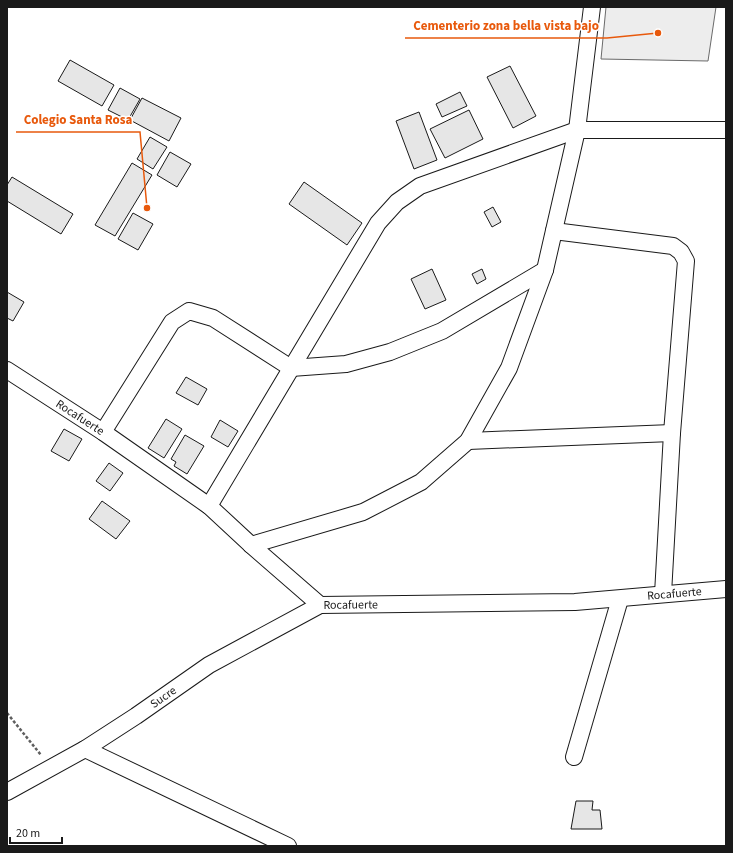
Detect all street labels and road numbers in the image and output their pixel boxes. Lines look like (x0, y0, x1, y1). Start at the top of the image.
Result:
street label: Rocafuerte (52, 396, 107, 440)
street label: Rocafuerte (646, 583, 702, 605)
street label: Rocafuerte (323, 596, 378, 614)
street label: Sucre (147, 682, 180, 713)

